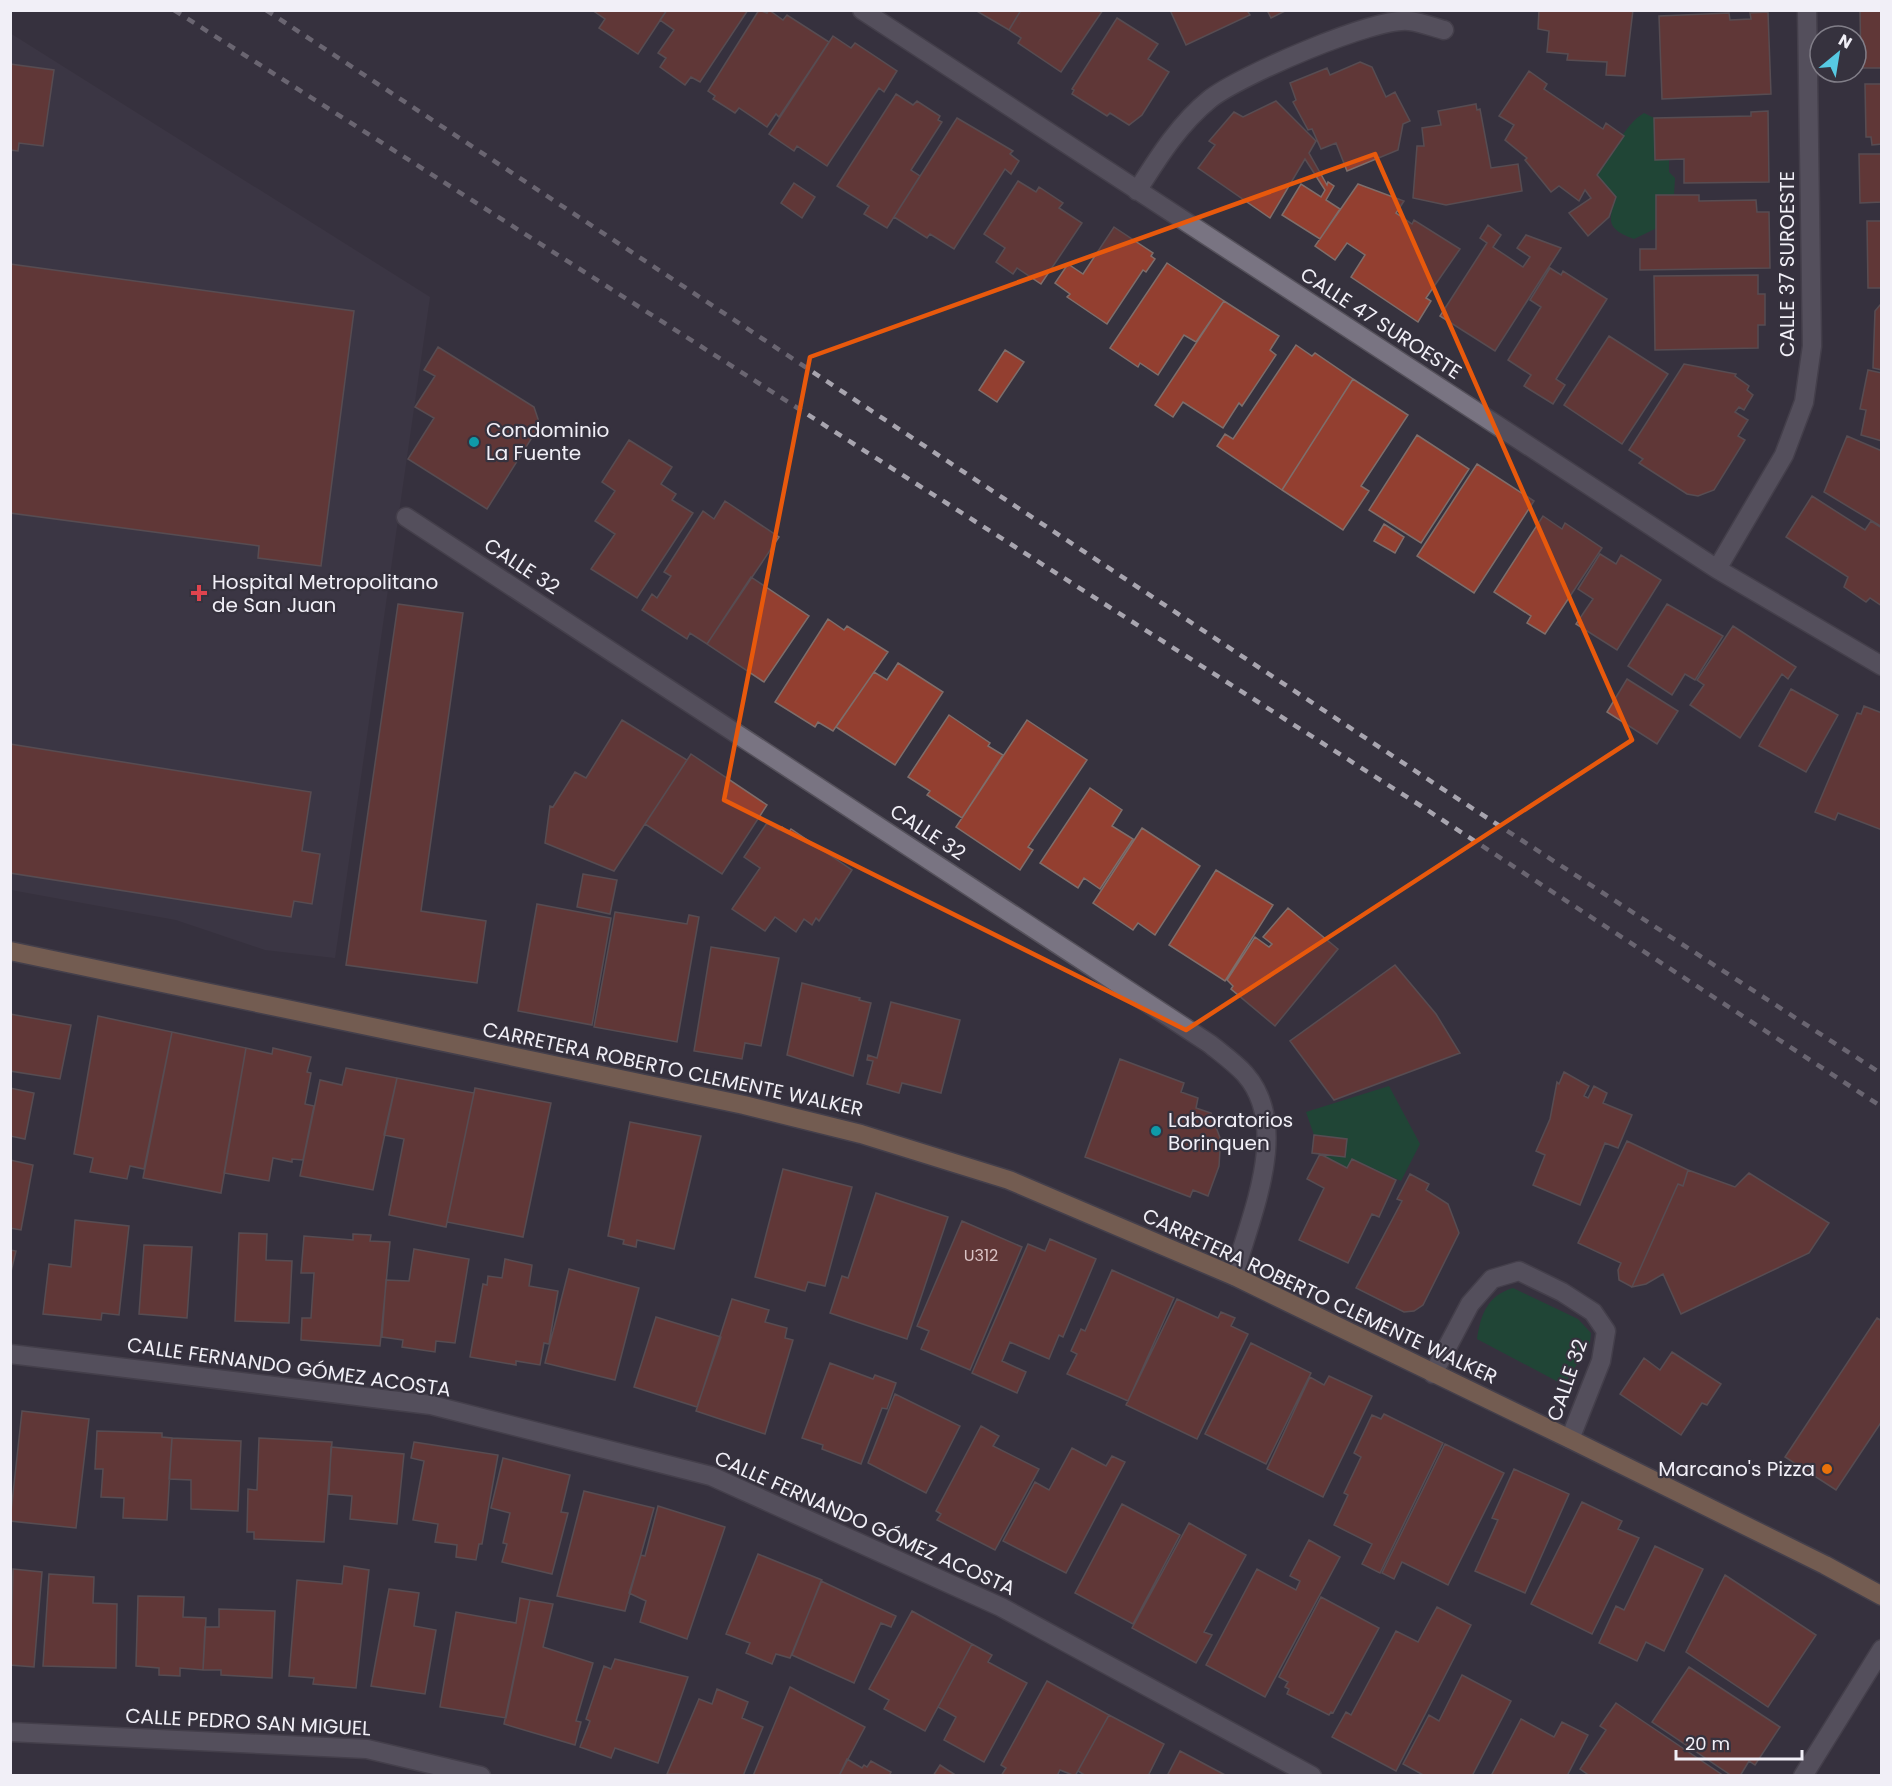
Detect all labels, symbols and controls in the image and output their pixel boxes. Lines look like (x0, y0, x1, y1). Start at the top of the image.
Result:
north arrow (1808, 24, 1868, 84)
text: N (1834, 28, 1856, 54)
street label: CALLE 37 SUROESTE (1773, 171, 1801, 357)
street label: CALLE 47 SUROESTE (1295, 260, 1467, 386)
place label: Condominio La Fuente (486, 416, 609, 467)
marker: Condominio La Fuente (467, 435, 481, 449)
street label: CALLE 32 (479, 531, 565, 601)
place label: Hospital Metropolitano de San Juan (212, 568, 438, 619)
marker: Hospital Metropolitano de San Juan (190, 584, 208, 602)
street label: CALLE 32 (885, 797, 971, 867)
street label: CARRETERA ROBERTO CLEMENTE WALKER (480, 1015, 866, 1123)
place label: Laboratorios Borinquen (1168, 1106, 1293, 1157)
marker: Laboratorios Borinquen (1149, 1124, 1163, 1138)
street label: CARRETERA ROBERTO CLEMENTE WALKER (1138, 1201, 1502, 1391)
house number: U312 (964, 1244, 998, 1267)
street label: CALLE FERNANDO GÓMEZ ACOSTA (125, 1330, 453, 1404)
street label: CALLE 32 (1540, 1335, 1594, 1425)
street label: CALLE FERNANDO GÓMEZ ACOSTA (710, 1444, 1020, 1602)
place label: Marcano's Pizza (1658, 1455, 1815, 1483)
marker: Marcano's Pizza (1820, 1462, 1834, 1476)
street label: CALLE PEDRO SAN MIGUEL (125, 1702, 372, 1742)
scale bar (1676, 1723, 1802, 1761)
text: 20 m (1685, 1731, 1730, 1756)

